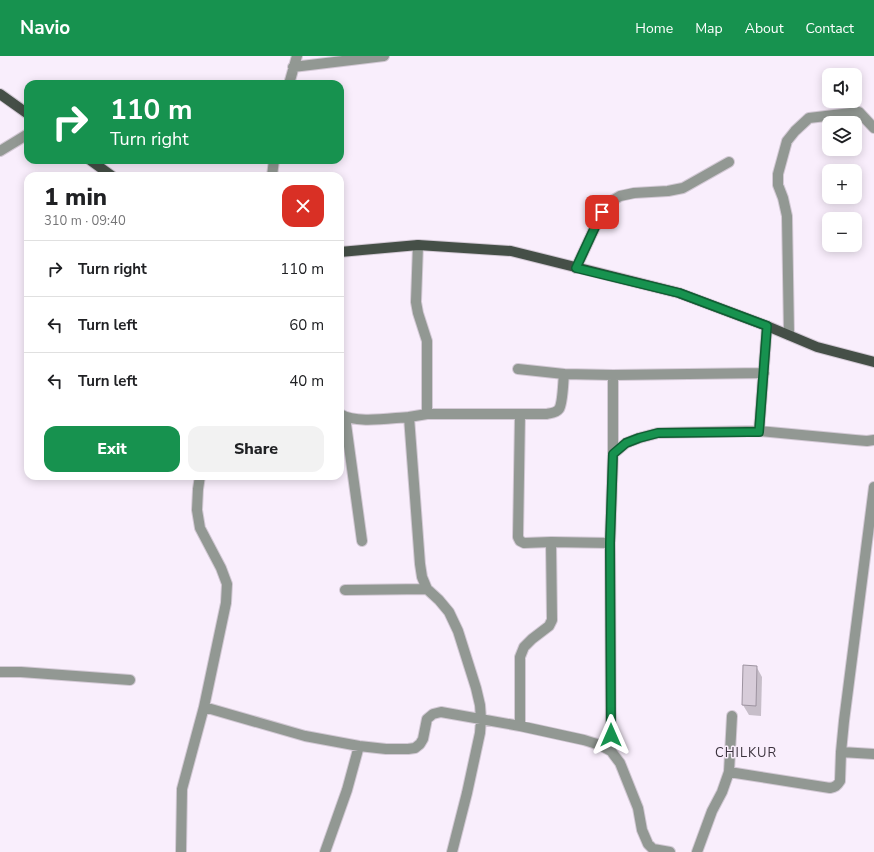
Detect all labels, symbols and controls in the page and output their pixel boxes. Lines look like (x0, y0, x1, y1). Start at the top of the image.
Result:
text: Navio (20, 15, 70, 41)
text: Home (635, 19, 673, 38)
text: Map (695, 19, 723, 38)
text: About (745, 19, 784, 38)
text: Contact (806, 19, 854, 38)
map controls (822, 68, 862, 252)
button: sound (822, 68, 862, 108)
text: 110 m (110, 91, 193, 129)
icon: right (44, 96, 96, 148)
button: layers (822, 116, 862, 156)
text: Turn right (110, 127, 189, 151)
button: + (822, 164, 862, 204)
text: 1 min (44, 181, 107, 213)
button: close (282, 185, 324, 227)
pin (585, 195, 619, 229)
icon: arrive (591, 201, 613, 223)
text: 310 m · 09:40 (44, 212, 126, 230)
button: − (822, 212, 862, 252)
icon: right (44, 258, 66, 280)
text: Turn right (78, 259, 147, 279)
text: 110 m (280, 259, 324, 279)
icon: left (44, 314, 66, 336)
text: Turn left (78, 315, 137, 335)
text: 60 m (289, 315, 324, 335)
icon: left (44, 370, 66, 392)
text: Turn left (78, 371, 137, 391)
text: 40 m (289, 371, 324, 391)
button: Exit (44, 426, 180, 472)
button: Share (188, 426, 324, 472)
position arrow (590, 714, 632, 756)
district label: CHILKUR (715, 744, 777, 762)

